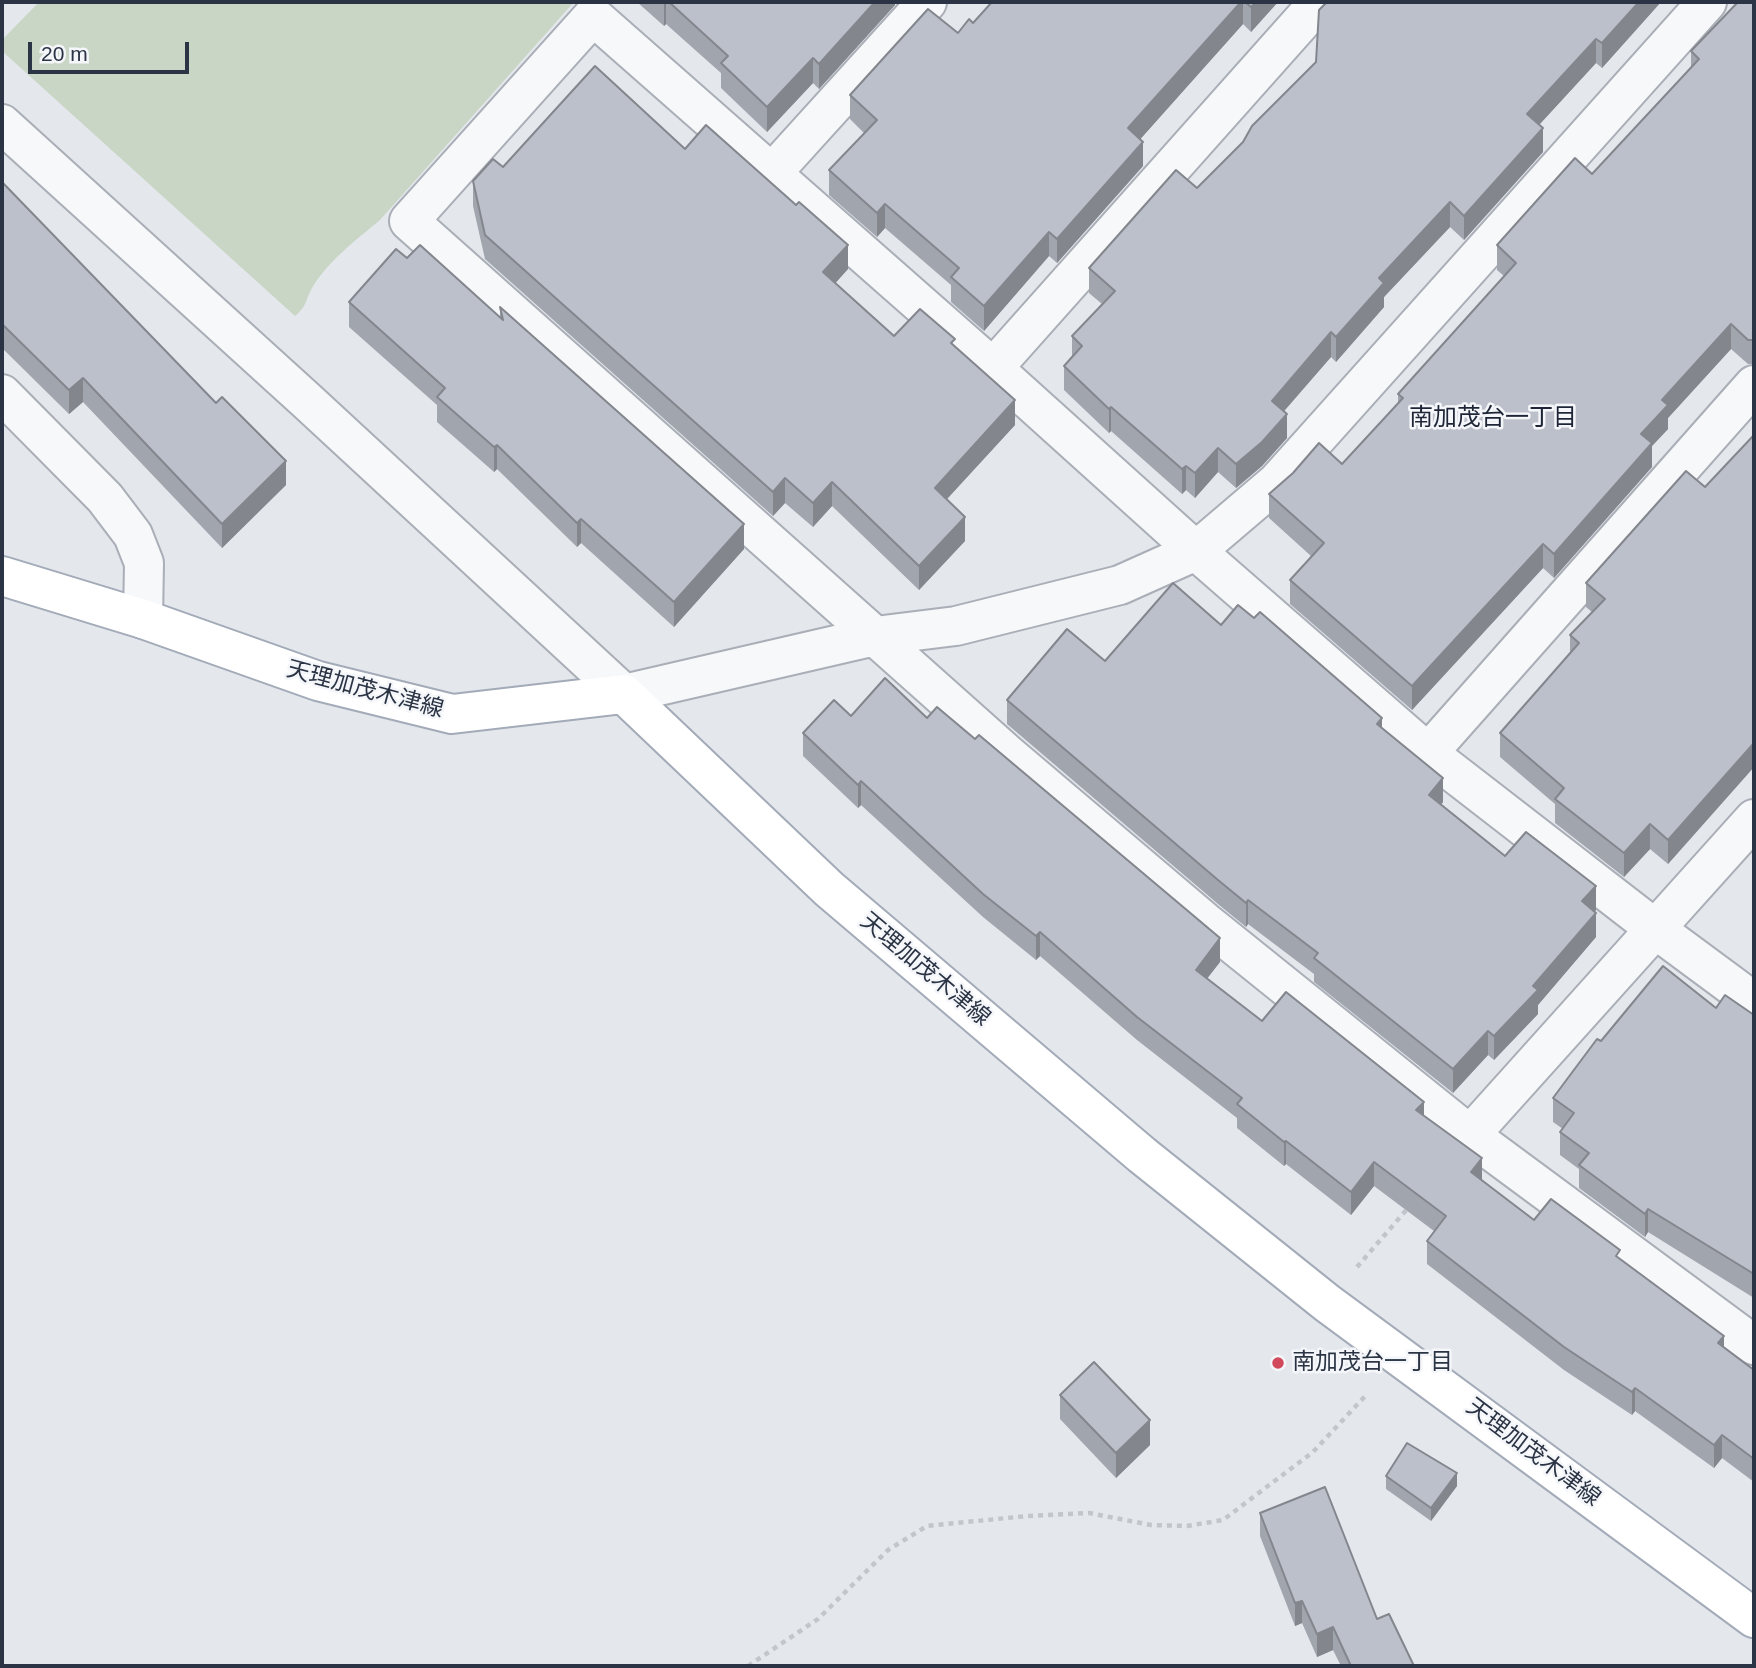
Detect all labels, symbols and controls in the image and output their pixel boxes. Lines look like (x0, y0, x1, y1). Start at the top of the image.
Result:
scale bar (32, 28, 192, 72)
text: 20 m (41, 42, 88, 65)
district label: 南加茂台一丁目 (1409, 404, 1577, 432)
street label: 天理加茂木津線 (284, 656, 446, 724)
street label: 天理加茂木津線 (854, 908, 996, 1032)
place label: 南加茂台一丁目 (1292, 1349, 1453, 1377)
marker: 南加茂台一丁目 (1270, 1355, 1286, 1371)
street label: 天理加茂木津線 (1460, 1394, 1606, 1512)

